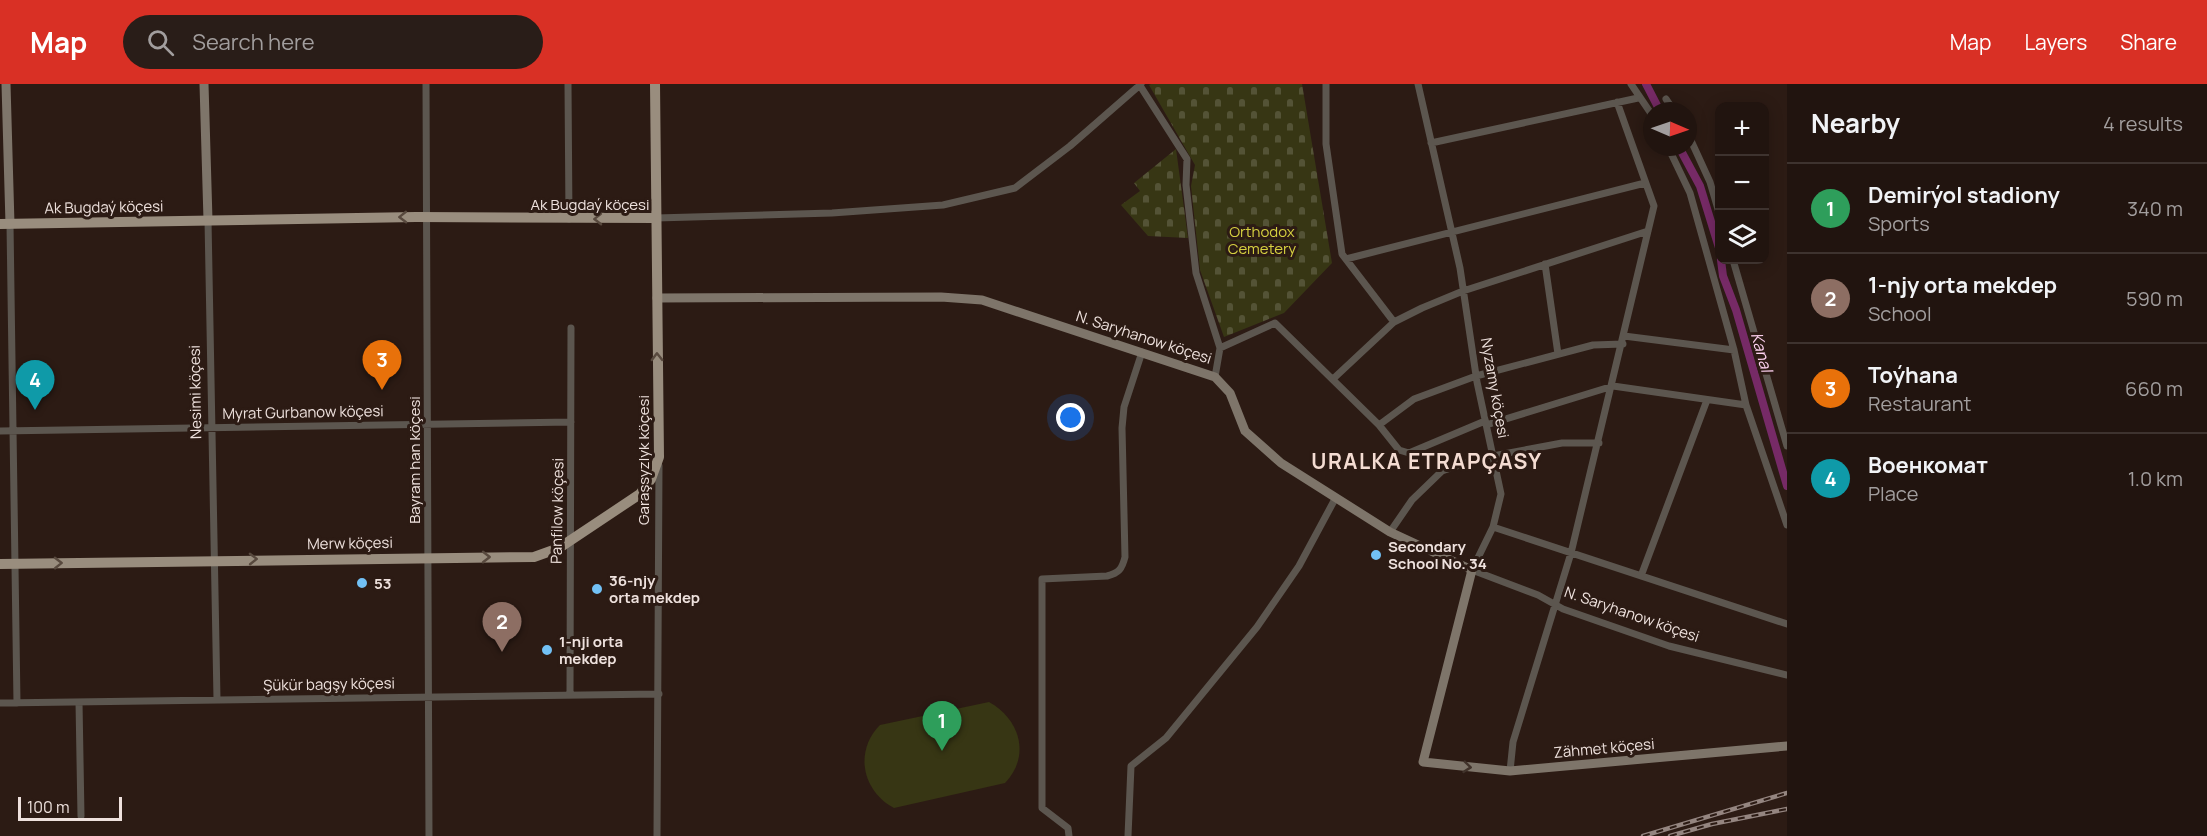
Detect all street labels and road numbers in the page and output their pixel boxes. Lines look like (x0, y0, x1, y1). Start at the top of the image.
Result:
street label: Ak Bugdaý köçesi (531, 194, 650, 215)
street label: Ak Bugdaý köçesi (44, 195, 164, 219)
street label: N. Saryhanow köçesi (1073, 305, 1215, 369)
street label: Nyzamy köçesi (1476, 336, 1514, 440)
street label: Nesimi köçesi (184, 345, 206, 439)
street label: Garaşsyzlyk köçesi (633, 395, 654, 525)
street label: Bayram han köçesi (404, 396, 425, 524)
street label: Myrat Gurbanow köçesi (222, 400, 384, 424)
street label: Panfilow köçesi (546, 458, 568, 564)
street label: Merw köçesi (307, 532, 393, 554)
street label: N. Saryhanow köçesi (1562, 581, 1702, 647)
street label: Şükür bagşy köçesi (263, 672, 395, 696)
street label: Zähmet köçesi (1553, 733, 1655, 763)

